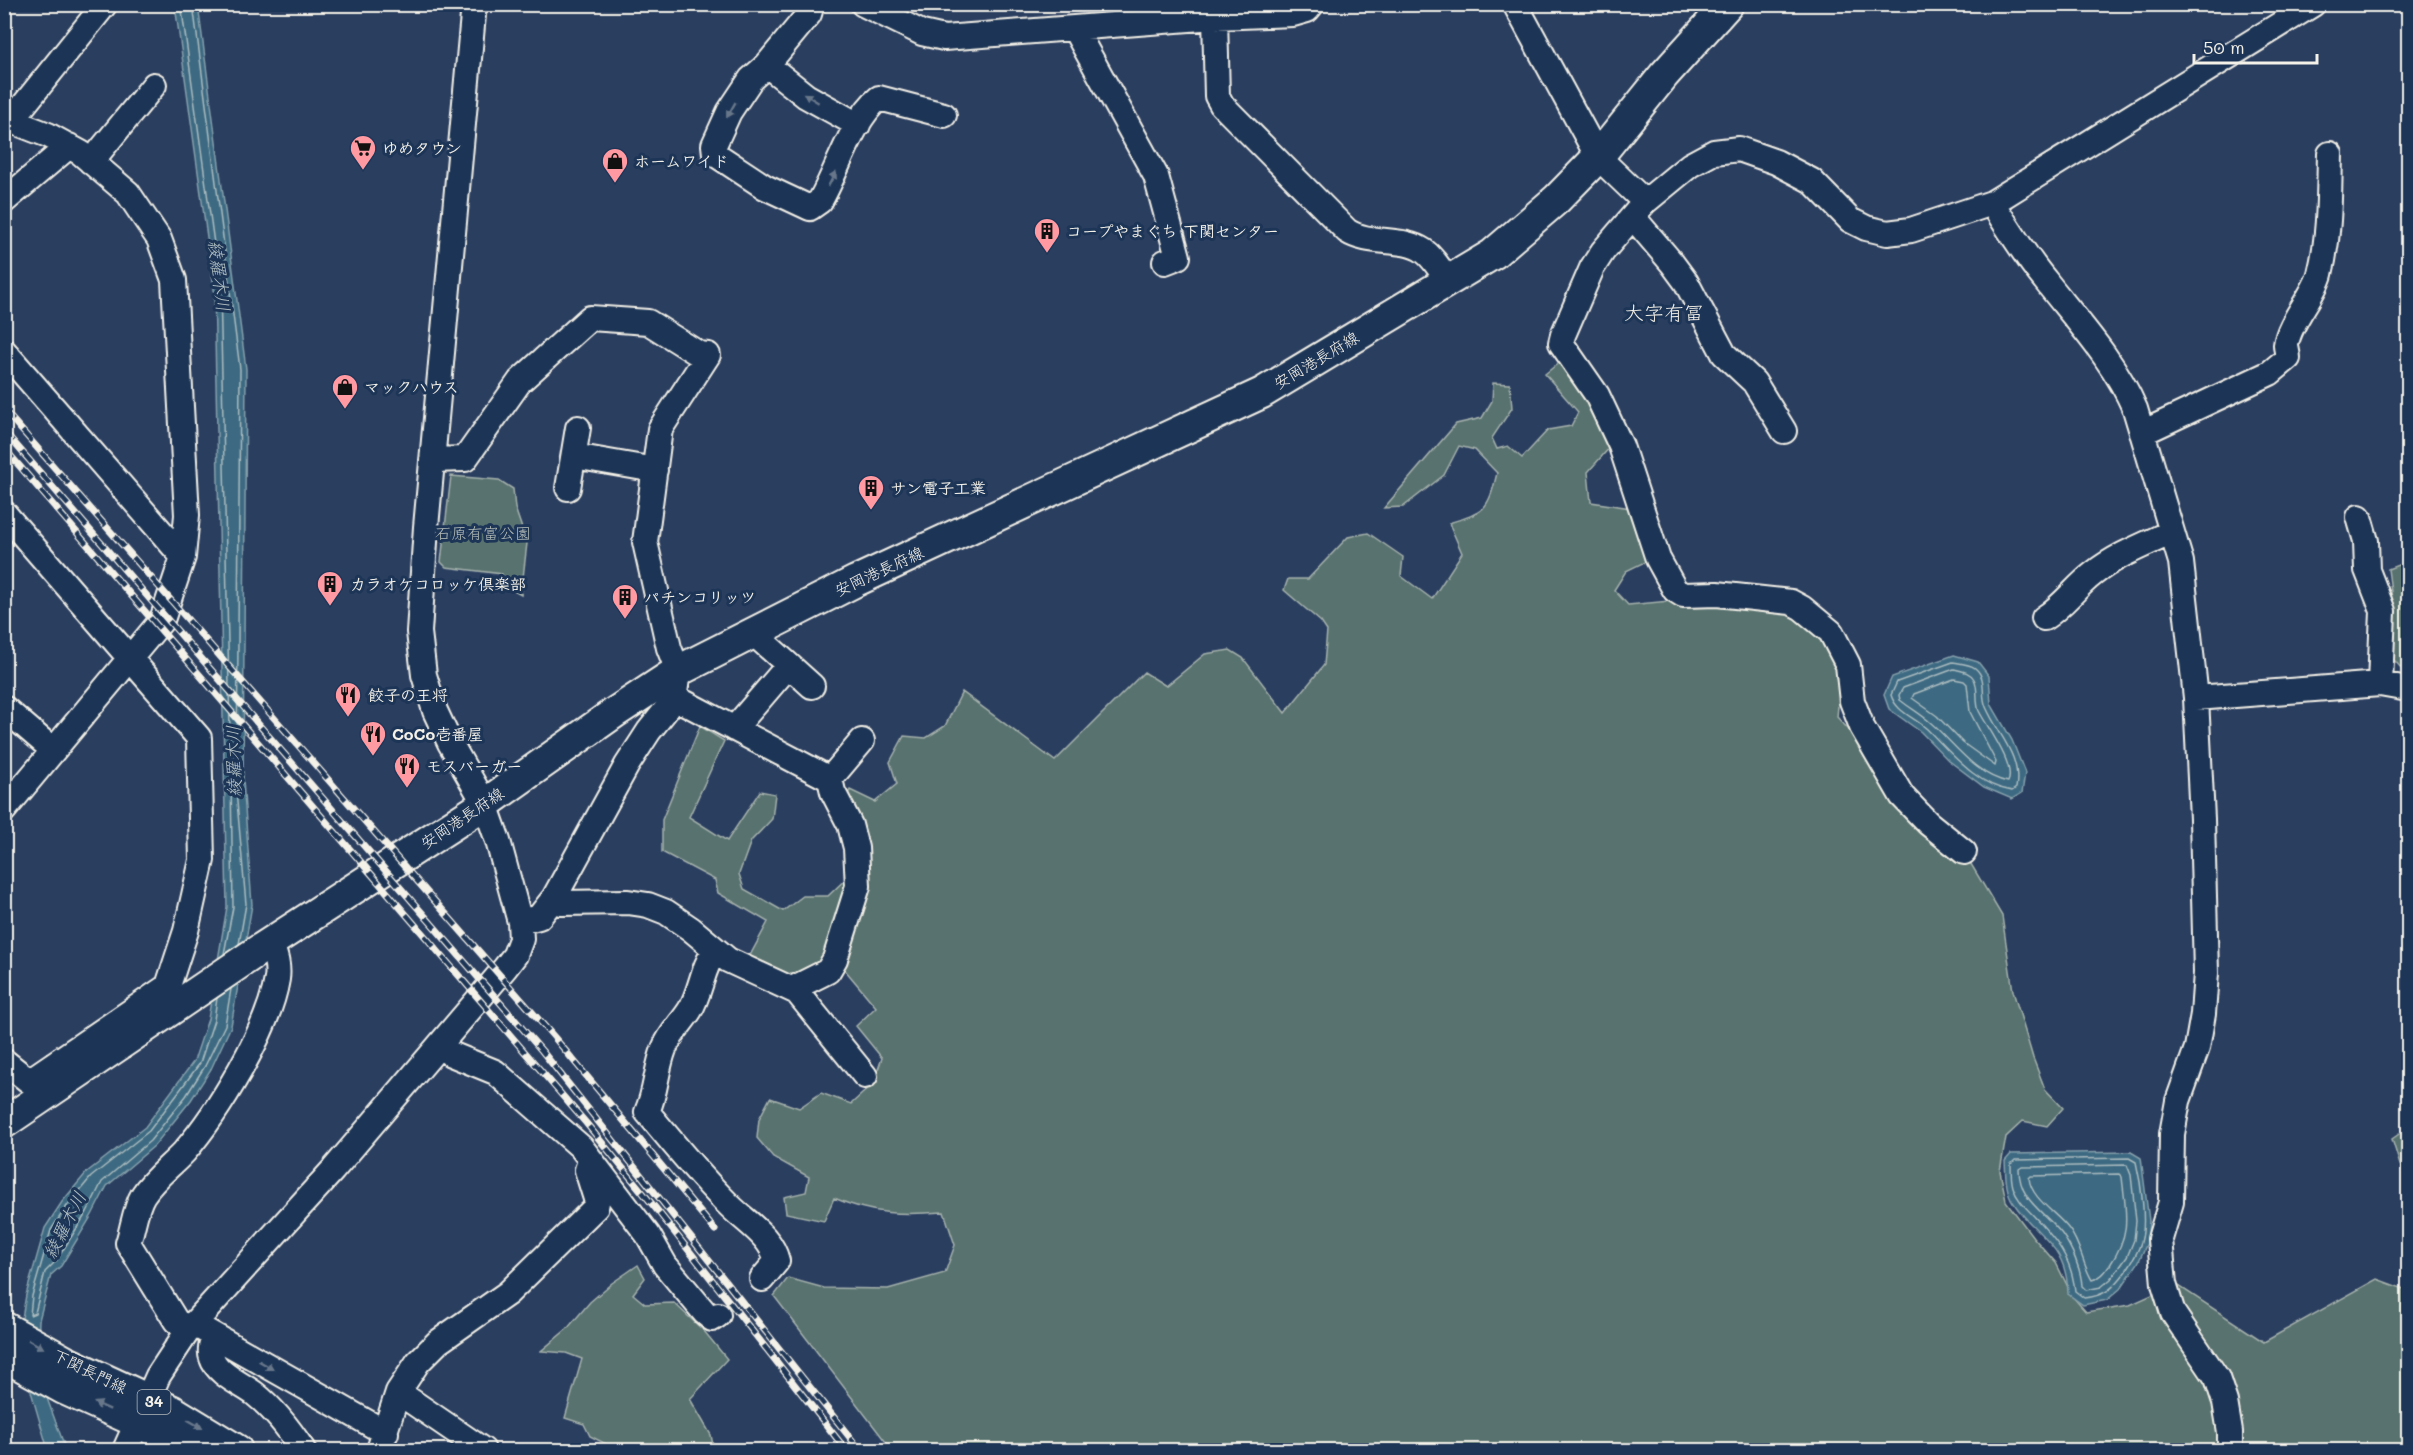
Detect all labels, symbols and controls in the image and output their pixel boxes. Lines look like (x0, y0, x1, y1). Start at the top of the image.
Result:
scale bar (2194, 27, 2317, 65)
text: 50 m (2203, 35, 2245, 59)
one-way arrow (803, 92, 819, 104)
one-way arrow (726, 102, 736, 119)
supermarket icon: ゆめタウン (348, 133, 378, 171)
place label: ゆめタウン (382, 137, 462, 158)
shop icon: ホームワイド (600, 146, 630, 184)
place label: ホームワイド (634, 150, 729, 171)
one-way arrow (827, 171, 837, 188)
building icon: コープやまぐち 下関センター (1032, 216, 1062, 254)
place label: コープやまぐち 下関センター (1066, 220, 1279, 241)
water label: 綾羅木川 (204, 239, 236, 313)
district label: 大字有冨 (1624, 299, 1704, 325)
street label: 安岡港長府線 (1269, 326, 1362, 393)
shop icon: マックハウス (330, 372, 360, 410)
place label: マックハウス (364, 376, 459, 397)
building icon: サン電子工業 (856, 473, 886, 511)
place label: サン電子工業 (890, 477, 986, 498)
park label: 石原有富公園 (435, 522, 531, 543)
street label: 安岡港長府線 (831, 541, 927, 600)
building icon: カラオケコロッケ倶楽部 (315, 569, 345, 607)
place label: カラオケコロッケ倶楽部 (350, 573, 526, 594)
building icon: パチンコリッツ (610, 582, 640, 620)
place label: パチンコリッツ (644, 586, 756, 607)
restaurant icon: 餃子の王将 (333, 680, 363, 718)
place label: 餃子の王将 (368, 684, 448, 705)
restaurant icon: CoCo壱番屋 (358, 719, 388, 757)
place label: CoCo壱番屋 (392, 723, 483, 744)
water label: 綾羅木川 (220, 725, 246, 797)
restaurant icon: モスバーガー (392, 751, 422, 789)
place label: モスバーガー (426, 755, 522, 776)
street label: 安岡港長府線 (416, 782, 507, 853)
water label: 綾羅木川 (37, 1187, 91, 1262)
one-way arrow (28, 1339, 45, 1349)
street label: 下関長門線 (50, 1344, 131, 1398)
one-way arrow (257, 1359, 274, 1369)
road number: 34 (138, 1390, 170, 1414)
one-way arrow (93, 1401, 111, 1411)
one-way arrow (187, 1419, 204, 1429)

